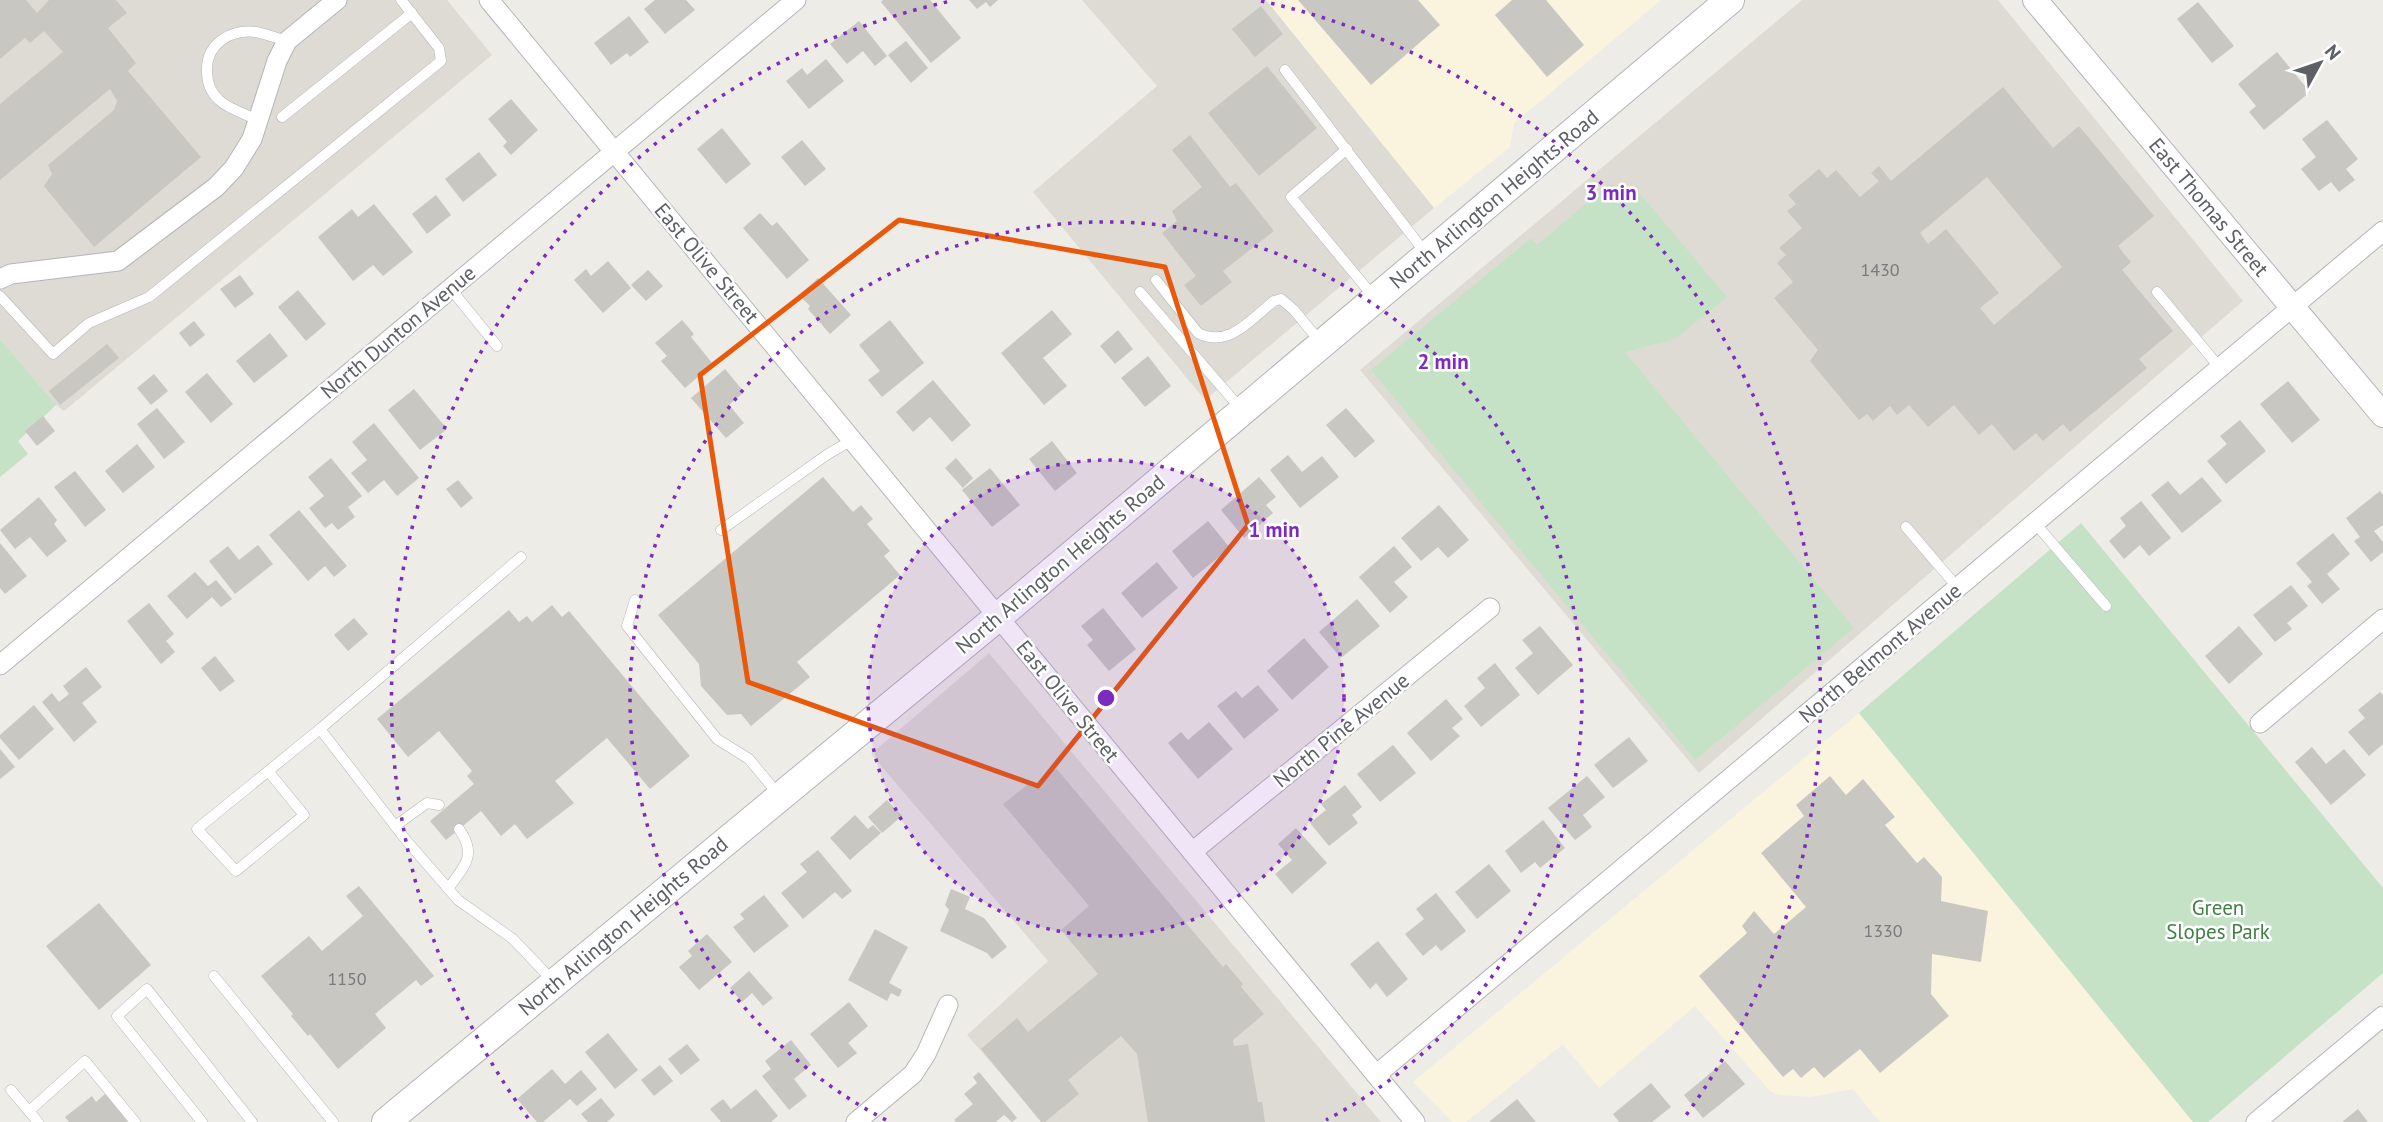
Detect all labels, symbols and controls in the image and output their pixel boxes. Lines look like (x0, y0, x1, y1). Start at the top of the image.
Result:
north arrow (2285, 28, 2355, 98)
text: N (2320, 40, 2346, 65)
street label: North Arlington Heights Road (1384, 103, 1604, 295)
street label: East Thomas Street (2143, 132, 2275, 282)
text: 3 min (1585, 179, 1637, 206)
street label: East Olive Street (649, 197, 765, 329)
house number: 1430 (1860, 258, 1900, 281)
street label: North Dunton Avenue (315, 259, 481, 405)
text: 2 min (1417, 348, 1469, 375)
street label: North Arlington Heights Road (950, 468, 1170, 660)
text: 1 min (1248, 516, 1300, 543)
street label: North Belmont Avenue (1793, 577, 1967, 729)
street label: East Olive Street (1011, 635, 1125, 767)
street label: North Pine Avenue (1267, 667, 1415, 793)
centre of rings (1094, 686, 1118, 710)
street label: North Arlington Heights Road (513, 830, 733, 1022)
park label: Green Slopes Park (2166, 894, 2270, 945)
house number: 1330 (1863, 919, 1903, 942)
house number: 1150 (327, 967, 367, 990)

